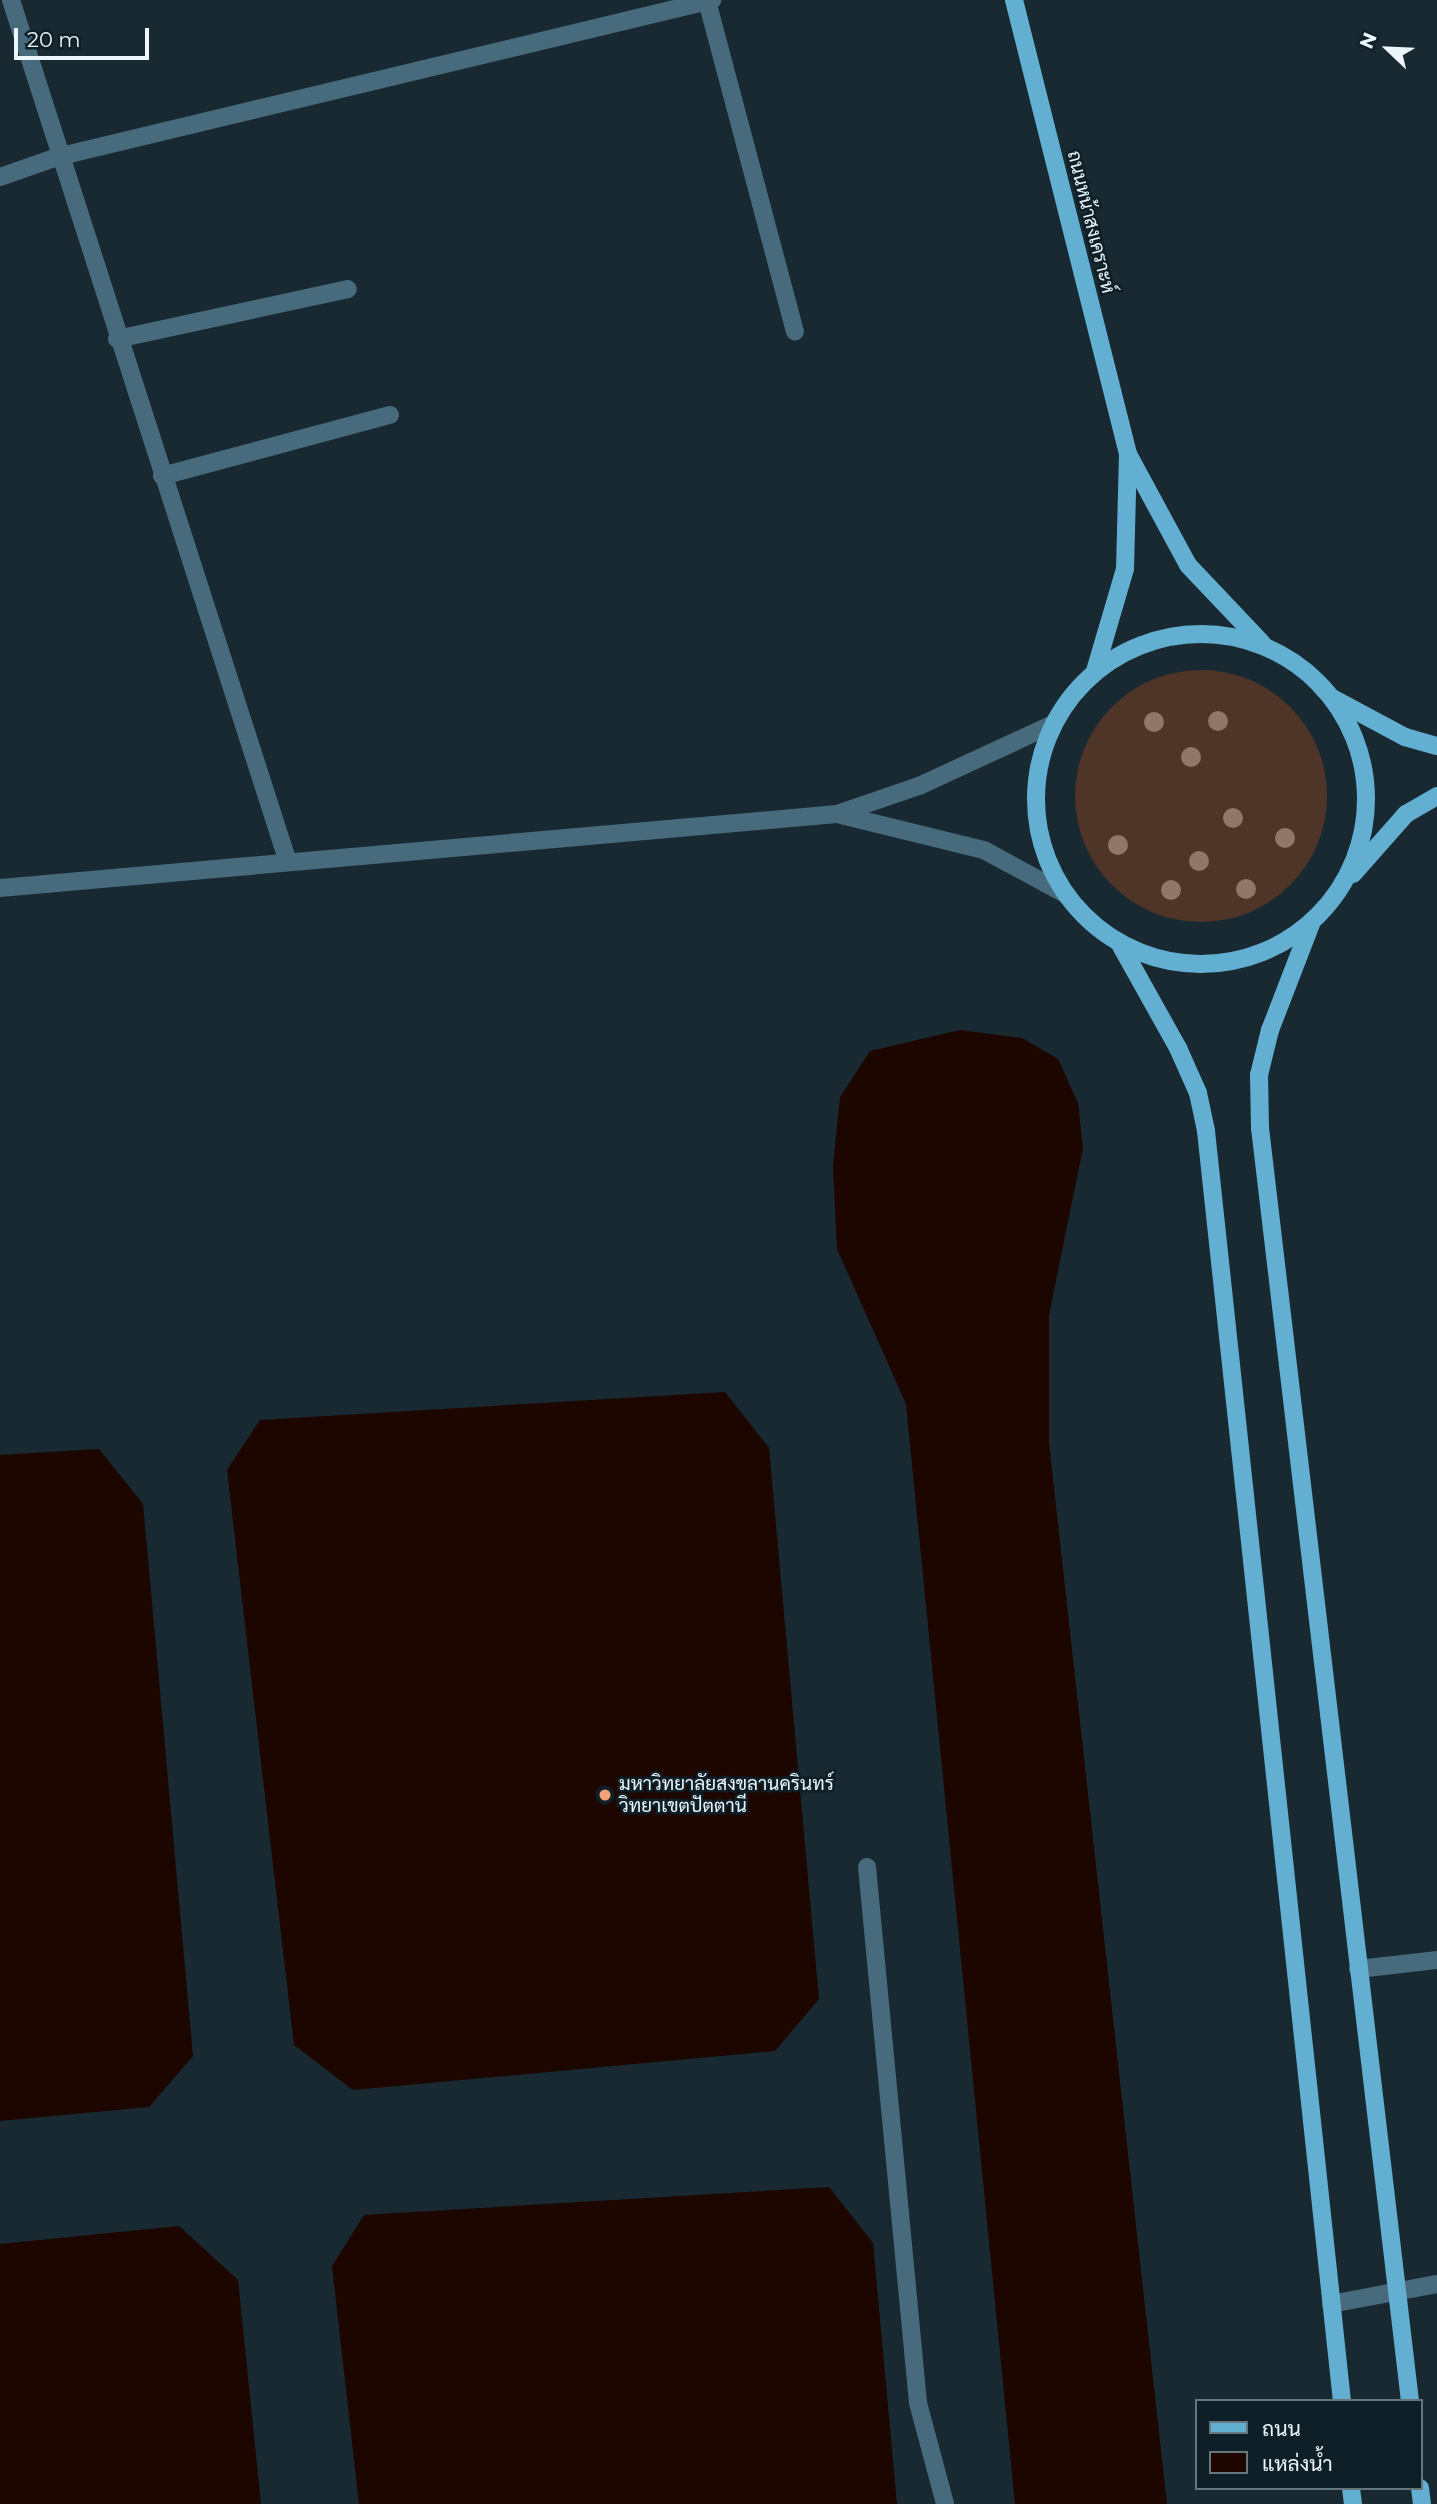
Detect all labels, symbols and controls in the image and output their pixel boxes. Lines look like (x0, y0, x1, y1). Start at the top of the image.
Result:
scale bar (18, 14, 152, 58)
north arrow (1353, 14, 1423, 84)
text: 20 m (27, 27, 81, 52)
text: N (1355, 29, 1382, 52)
street label: ถนนหน้าสงเคราะห์ (1062, 148, 1120, 296)
place label: มหาวิทยาลัยสงขลานครินทร์ วิทยาเขตปัตตานี (619, 1773, 834, 1817)
marker: มหาวิทยาลัยสงขลานครินทร์ วิทยาเขตปัตตานี (597, 1787, 613, 1803)
legend (1196, 2399, 1423, 2490)
text: ถนน (1262, 2416, 1301, 2441)
text: แหล่งน้ำ (1262, 2451, 1333, 2476)

